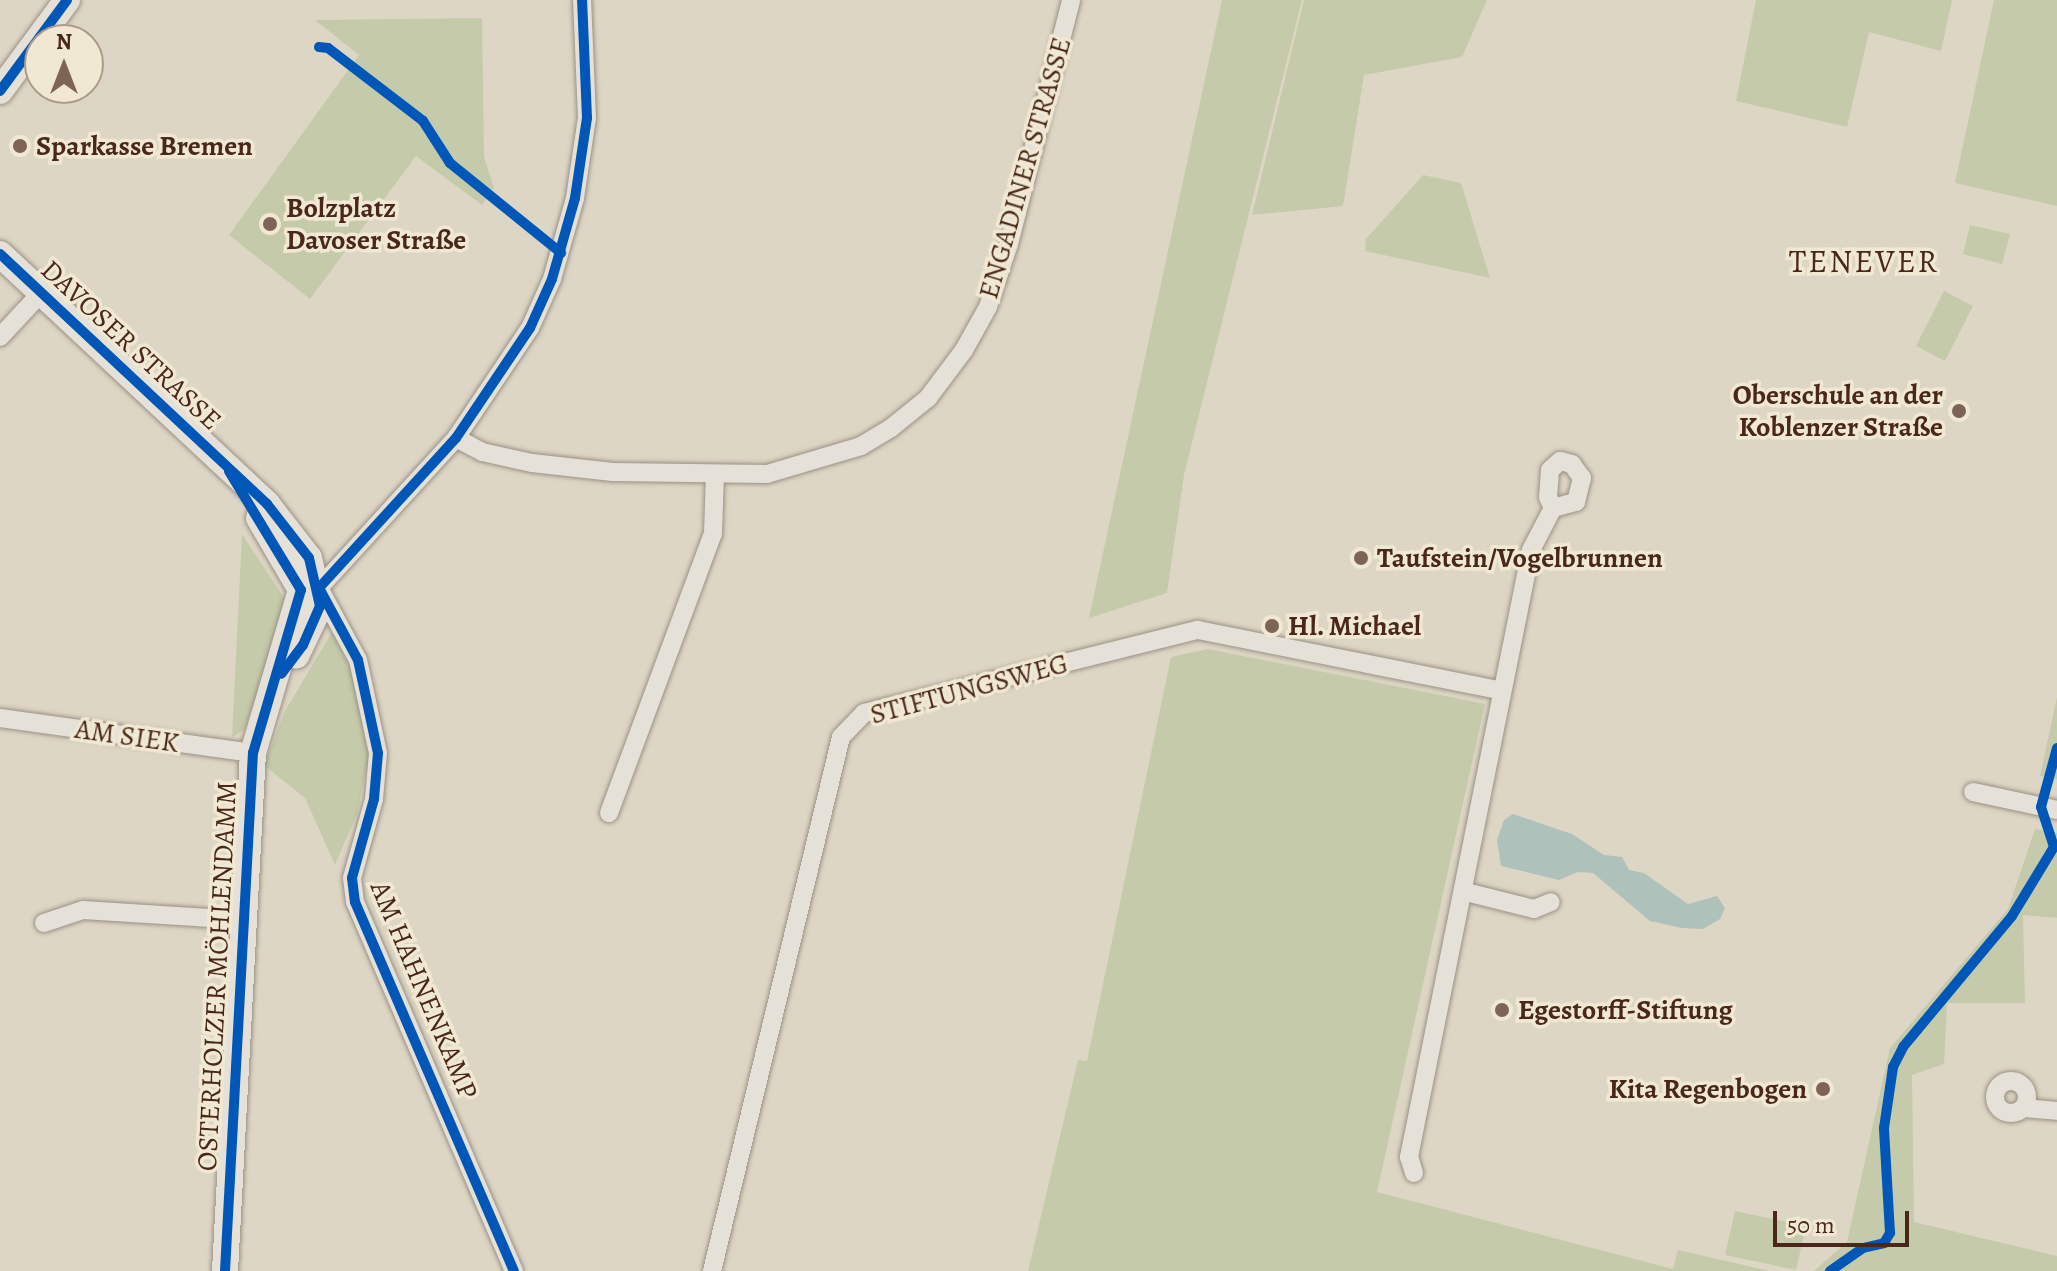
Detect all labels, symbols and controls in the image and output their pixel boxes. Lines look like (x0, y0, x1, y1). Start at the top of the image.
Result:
north arrow (24, 24, 104, 104)
text: N (56, 27, 72, 57)
street label: ENGADINER STRASSE (972, 33, 1078, 303)
place label: Sparkasse Bremen (36, 129, 253, 163)
marker: Sparkasse Bremen (11, 137, 29, 155)
place label: Bolzplatz Davoser Straße (286, 191, 466, 257)
marker: Bolzplatz Davoser Straße (261, 215, 279, 233)
district label: TENEVER (1789, 242, 1939, 280)
street label: DAVOSER STRASSE (34, 253, 228, 437)
place label: Oberschule an der Koblenzer Straße (1733, 378, 1943, 444)
marker: Oberschule an der Koblenzer Straße (1950, 402, 1968, 420)
place label: Taufstein/Vogelbrunnen (1377, 541, 1663, 575)
marker: Taufstein/Vogelbrunnen (1352, 549, 1370, 567)
place label: Hl. Michael (1288, 609, 1422, 643)
marker: Hl. Michael (1263, 617, 1281, 635)
street label: STIFTUNGSWEG (866, 646, 1072, 732)
street label: AM SIEK (73, 712, 181, 760)
street label: OSTERHOLZER MÖHLENDAMM (190, 780, 244, 1172)
street label: AM HAHNENKAMP (363, 876, 485, 1104)
place label: Egestorff-Stiftung (1518, 993, 1733, 1027)
marker: Egestorff-Stiftung (1493, 1001, 1511, 1019)
place label: Kita Regenbogen (1609, 1072, 1807, 1106)
marker: Kita Regenbogen (1814, 1080, 1832, 1098)
scale bar (1777, 1195, 1913, 1245)
text: 50 m (1787, 1209, 1835, 1241)

